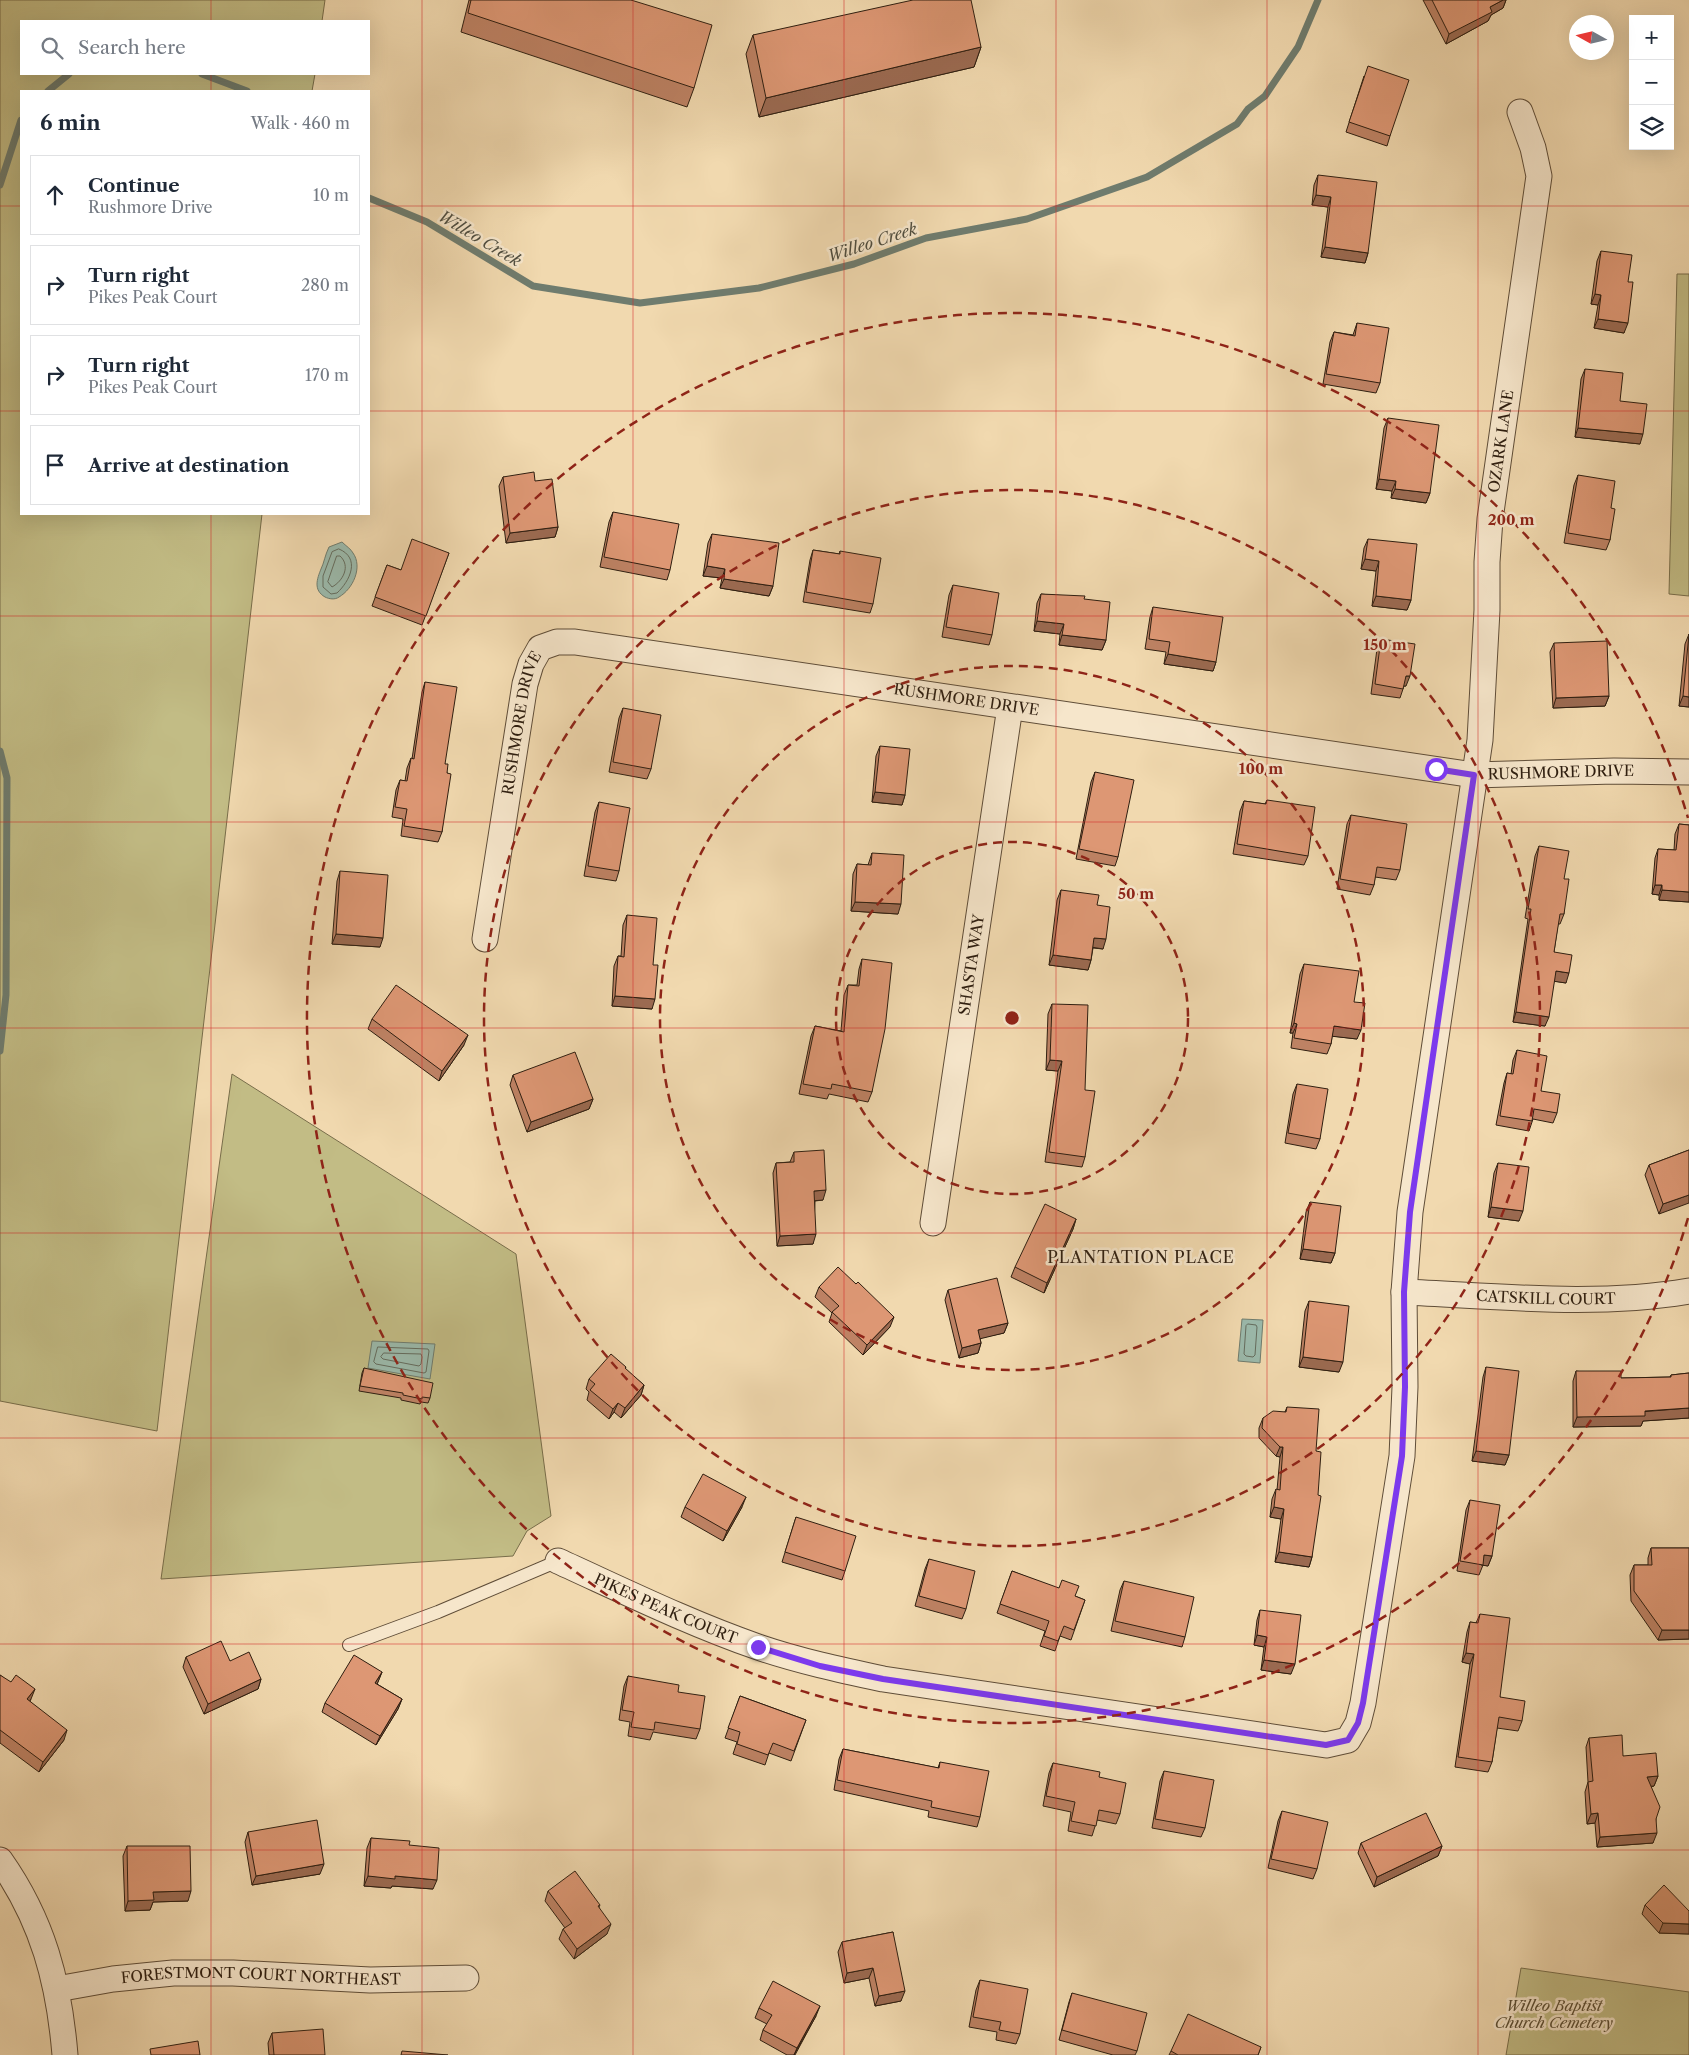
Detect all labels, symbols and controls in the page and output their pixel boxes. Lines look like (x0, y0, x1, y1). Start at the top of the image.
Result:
north arrow (1569, 15, 1614, 60)
map controls (1629, 15, 1674, 150)
button: + (1629, 15, 1674, 60)
search box (20, 20, 370, 75)
icon: search (38, 34, 66, 62)
text: Search here (78, 36, 186, 59)
button: − (1629, 60, 1674, 105)
button: layers (1629, 105, 1674, 150)
text: 6 min (40, 110, 101, 135)
text: Walk · 460 m (251, 113, 350, 133)
text: Continue (88, 174, 180, 197)
icon: ahead (41, 181, 69, 209)
text: 10 m (313, 185, 349, 205)
text: Rushmore Drive (88, 197, 213, 217)
water label: Willeo Creek (435, 205, 526, 271)
water label: Willeo Creek (825, 218, 920, 266)
text: Turn right (88, 264, 189, 287)
icon: right (41, 271, 69, 299)
text: 280 m (301, 275, 349, 295)
text: Pikes Peak Court (88, 287, 217, 307)
text: Turn right (88, 354, 189, 377)
icon: right (41, 361, 69, 389)
text: 170 m (305, 365, 349, 385)
text: Pikes Peak Court (88, 377, 217, 397)
street label: OZARK LANE (1484, 389, 1517, 494)
icon: arrive (41, 451, 69, 479)
text: Arrive at destination (88, 454, 289, 477)
text: 200 m (1488, 510, 1534, 529)
text: 150 m (1363, 635, 1407, 654)
street label: RUSHMORE DRIVE (498, 648, 545, 796)
street label: RUSHMORE DRIVE (893, 679, 1040, 720)
route start (1425, 758, 1448, 781)
text: 100 m (1239, 759, 1283, 778)
street label: RUSHMORE DRIVE (1487, 761, 1634, 784)
text: 50 m (1118, 884, 1154, 903)
street label: SHASTA WAY (954, 913, 988, 1017)
centre of rings (1003, 1009, 1021, 1027)
district label: PLANTATION PLACE (1047, 1247, 1235, 1267)
street label: CATSKILL COURT (1475, 1286, 1617, 1308)
street label: PIKES PEAK COURT (591, 1569, 741, 1648)
route end (747, 1636, 770, 1659)
street label: FORESTMONT COURT NORTHEAST (120, 1963, 402, 1989)
park label: Willeo Baptist Church Cemetery (1495, 1996, 1614, 2032)

